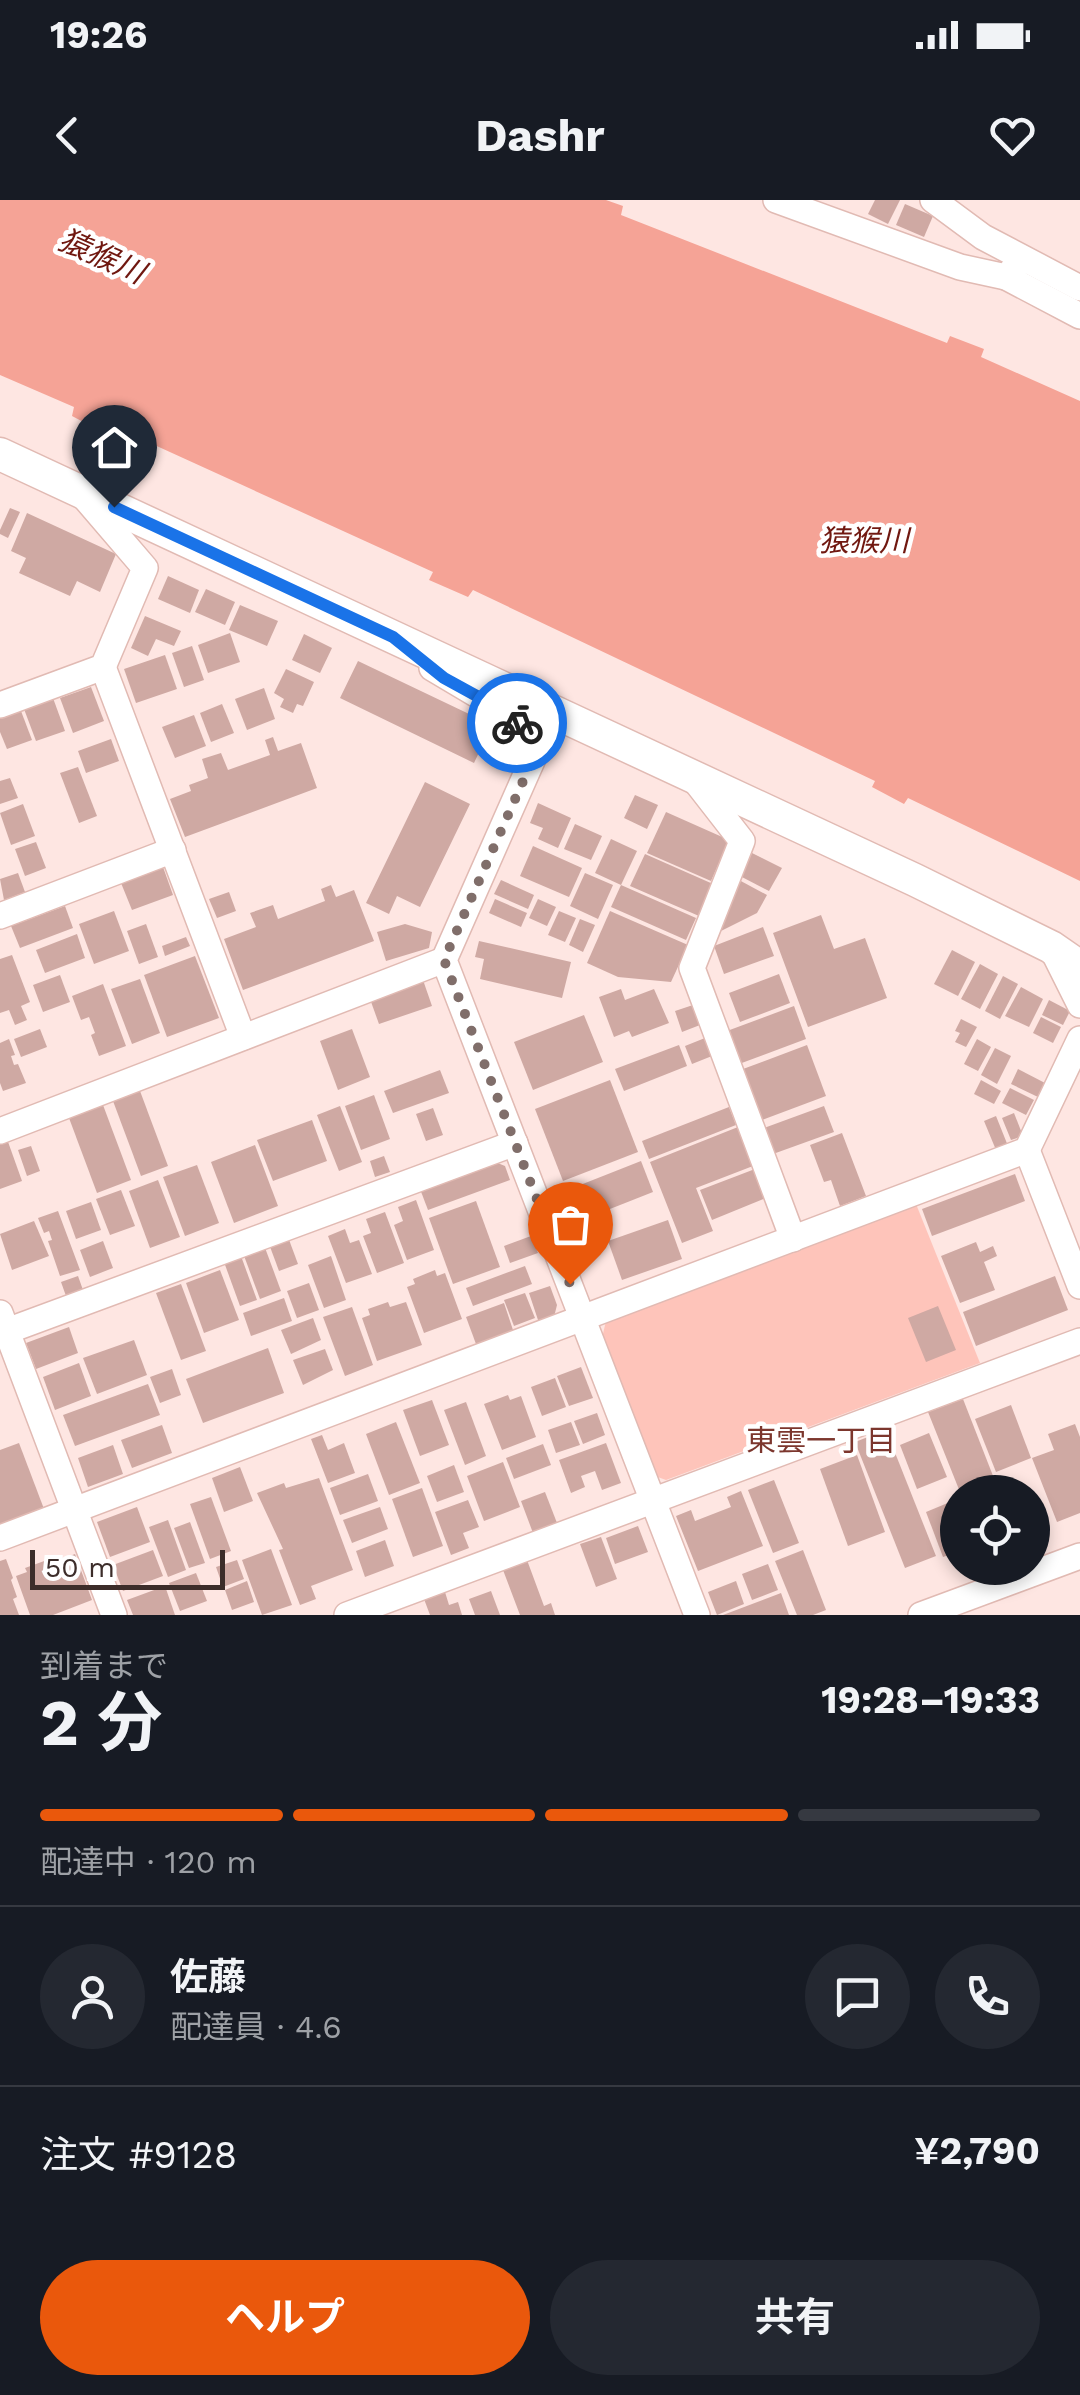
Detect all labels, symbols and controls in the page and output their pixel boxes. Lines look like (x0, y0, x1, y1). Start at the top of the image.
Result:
text: 19:26 (50, 13, 147, 57)
icon: back (40, 108, 95, 163)
icon: heart (985, 108, 1040, 163)
text: Dashr (475, 109, 605, 162)
water label: 猿猴川 (54, 222, 153, 292)
pin (72, 405, 157, 508)
icon: home (87, 420, 142, 475)
water label: 猿猴川 (819, 523, 912, 558)
courier (467, 673, 567, 773)
icon: bike (490, 696, 545, 751)
pin (528, 1182, 613, 1285)
icon: bag (543, 1197, 598, 1252)
district label: 東雲一丁目 (746, 1423, 896, 1458)
map controls (940, 1475, 1050, 1585)
button: locate (940, 1475, 1050, 1585)
scale bar (30, 1545, 225, 1590)
text: 50 m (45, 1551, 115, 1584)
text: 到着まで (40, 1647, 168, 1685)
text: 19:28–19:33 (821, 1678, 1040, 1722)
text: 2 分 (40, 1685, 162, 1761)
text: 配達中 · 120 m (40, 1843, 257, 1881)
button: person (40, 1944, 145, 2049)
button: chat (805, 1944, 910, 2049)
button: phone (935, 1944, 1040, 2049)
text: 佐藤 (170, 1955, 246, 1999)
text: 配達員 · 4.6 (170, 2008, 342, 2046)
text: ¥2,790 (914, 2129, 1040, 2173)
text: 注文 #9128 (40, 2133, 237, 2177)
button: ヘルプ (40, 2260, 530, 2375)
button: 共有 (550, 2260, 1040, 2375)

